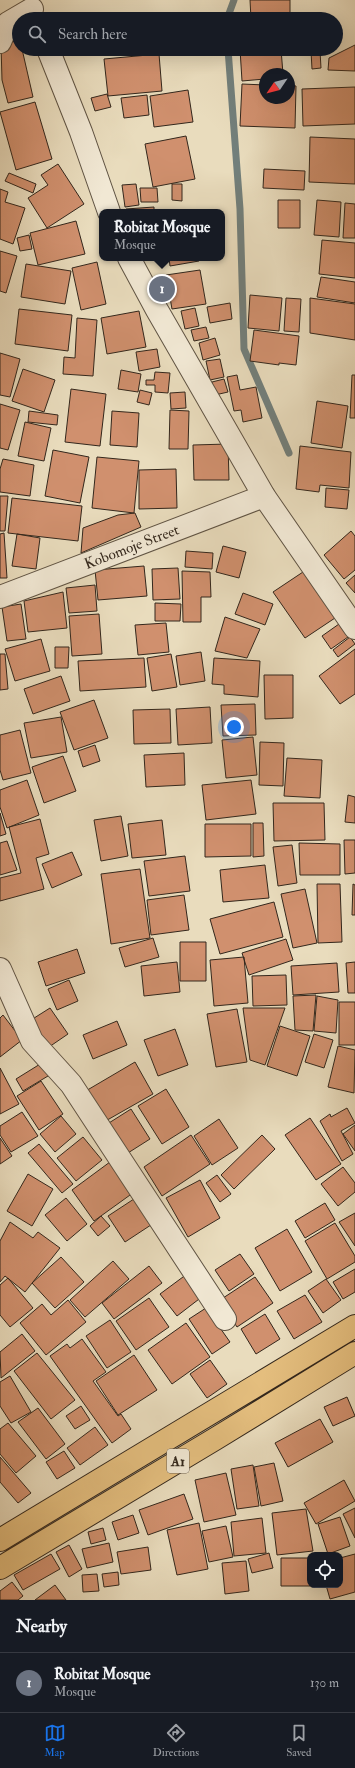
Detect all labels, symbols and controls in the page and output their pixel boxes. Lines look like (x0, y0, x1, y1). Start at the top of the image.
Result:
search box (12, 12, 343, 56)
icon: search (26, 23, 48, 45)
text: Search here (58, 25, 127, 44)
north arrow (259, 68, 295, 104)
popup (99, 209, 225, 261)
text: Robitat Mosque (114, 218, 210, 237)
text: Mosque (114, 237, 156, 253)
pin: 1 (149, 274, 175, 304)
street label: Kobomoje Street (82, 520, 182, 574)
your location (224, 717, 244, 737)
road number: A1 (167, 1449, 189, 1473)
map controls (307, 1552, 343, 1588)
button: locate (307, 1552, 343, 1588)
text: Nearby (16, 1616, 67, 1637)
text: Robitat Mosque (54, 1665, 151, 1684)
text: 1 (27, 1675, 31, 1691)
text: 130 m (310, 1675, 339, 1691)
text: Mosque (54, 1684, 96, 1700)
tab: Map (44, 1722, 66, 1759)
tab: Directions (153, 1722, 199, 1759)
tab: Saved (286, 1722, 311, 1759)

